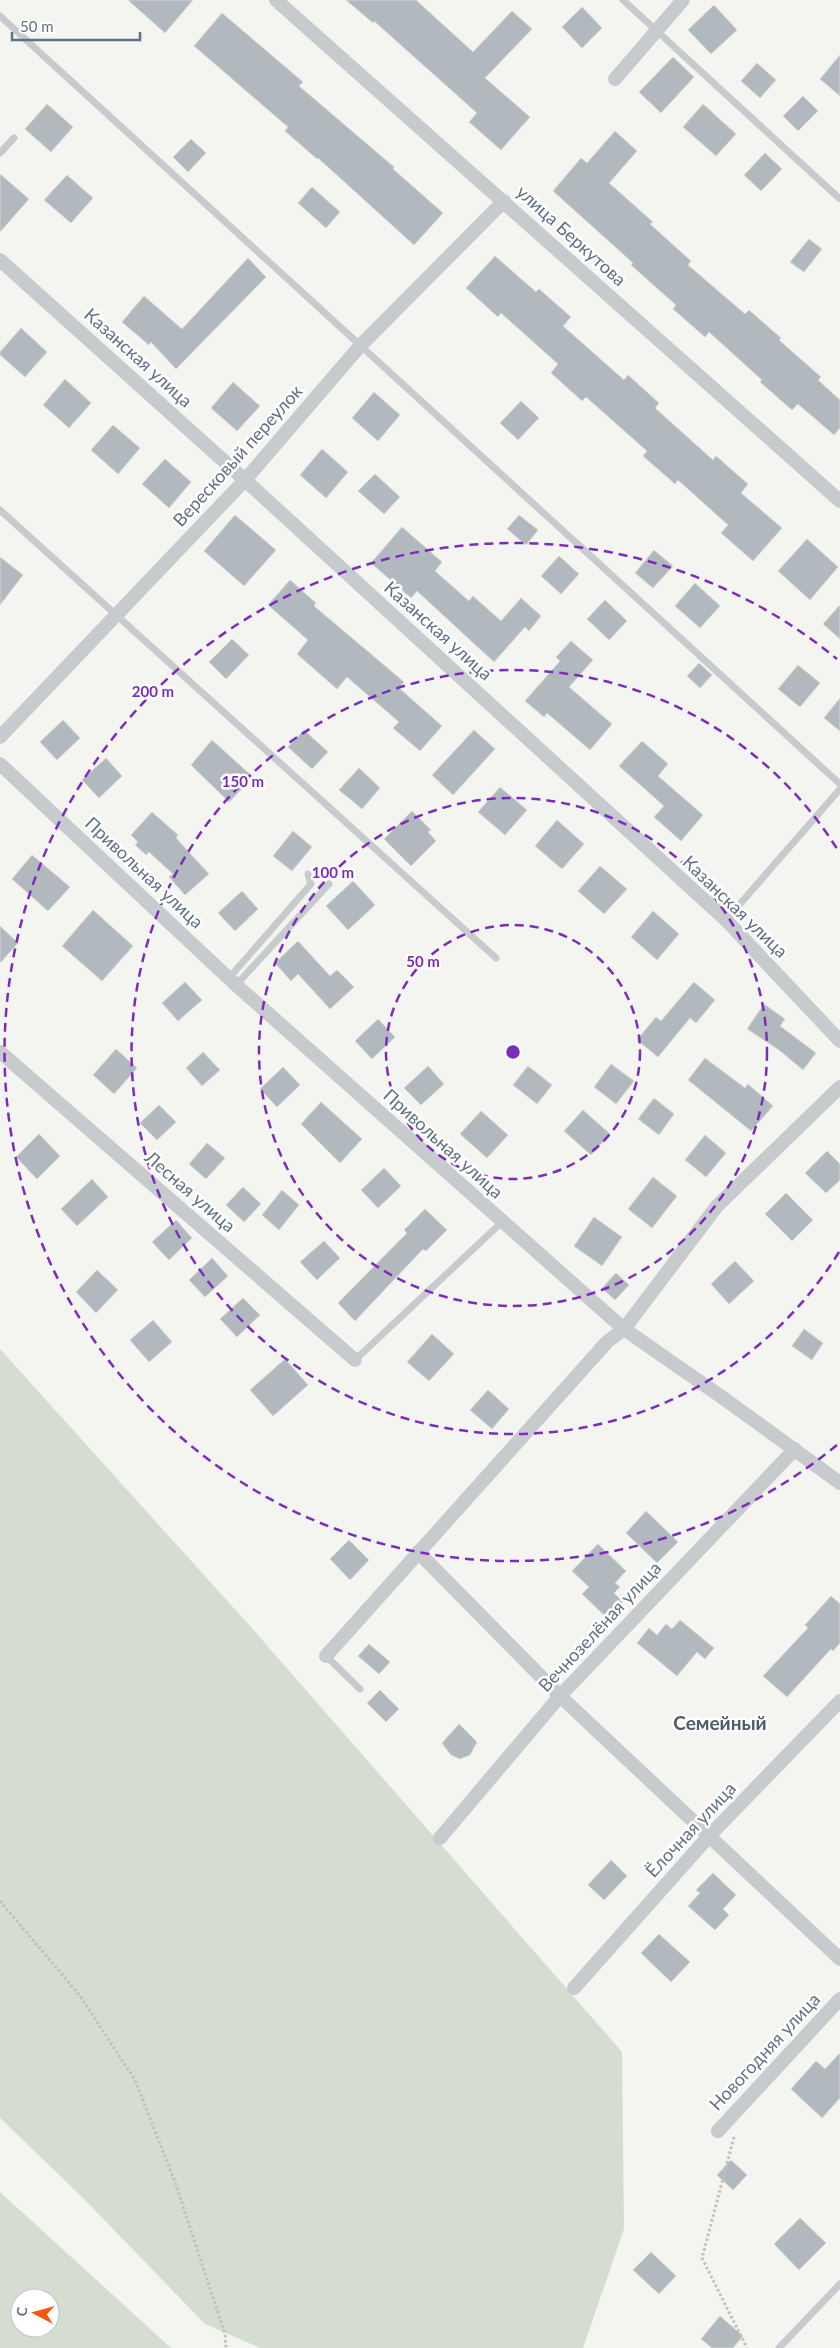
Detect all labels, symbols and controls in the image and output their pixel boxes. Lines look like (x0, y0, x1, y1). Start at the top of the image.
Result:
scale bar (12, 10, 140, 42)
text: 50 m (20, 17, 54, 35)
street label: улица Беркутова (512, 180, 631, 290)
street label: Казанская улица (80, 303, 197, 411)
street label: Вересковый переулок (168, 380, 307, 531)
street label: Казанская улица (380, 576, 497, 684)
text: 200 m (132, 682, 174, 700)
text: 150 m (222, 772, 264, 790)
street label: Привольная улица (81, 812, 208, 933)
street label: Казанская улица (679, 851, 793, 962)
text: 100 m (312, 863, 354, 881)
text: 50 m (406, 952, 440, 970)
centre of rings (504, 1043, 522, 1061)
street label: Привольная улица (379, 1084, 508, 1203)
street label: Лесная улица (140, 1145, 240, 1236)
street label: Вечнозелёная улица (533, 1557, 665, 1696)
district label: Семейный (673, 1711, 767, 1734)
street label: Ёлочная улица (641, 1777, 740, 1881)
street label: Новогодняя улица (704, 1988, 824, 2115)
north arrow (10, 2288, 60, 2338)
text: С (13, 2305, 31, 2317)

